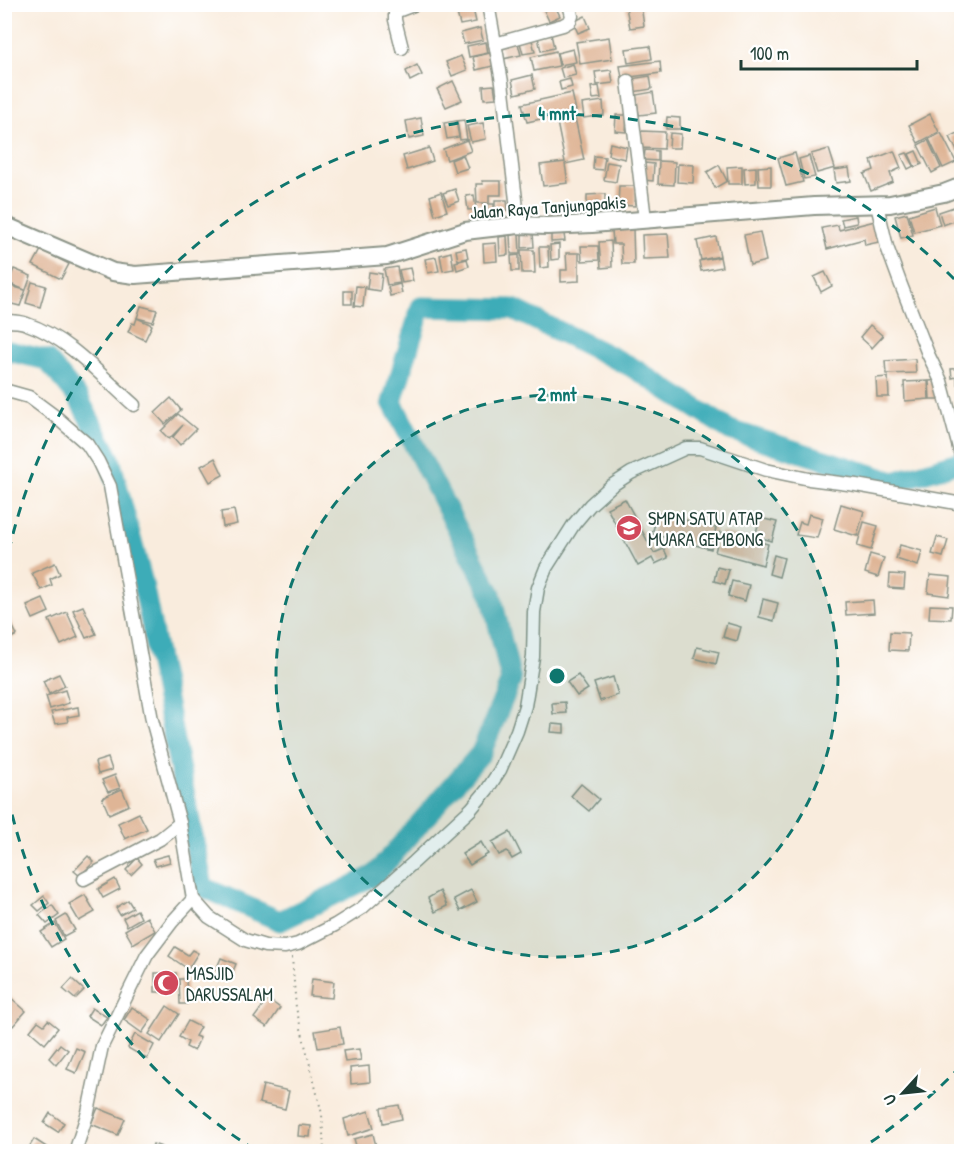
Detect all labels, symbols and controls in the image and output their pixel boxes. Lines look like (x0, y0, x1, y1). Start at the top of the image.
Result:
scale bar (741, 33, 916, 71)
text: 100 m (750, 41, 789, 66)
text: 4 mnt (538, 101, 577, 126)
street label: Jalan Raya Tanjungpakis (469, 189, 627, 225)
text: 2 mnt (537, 382, 577, 407)
place label: SMPN SATU ATAP MUARA GEMBONG (648, 506, 764, 552)
school or university icon: SMPN SATU ATAP MUARA GEMBONG (614, 513, 644, 543)
centre of rings (547, 666, 567, 686)
place label: MASJID DARUSSALAM (186, 961, 273, 1007)
mosque icon: MASJID DARUSSALAM (151, 968, 181, 998)
north arrow (873, 1063, 933, 1123)
text: U (878, 1091, 901, 1109)

